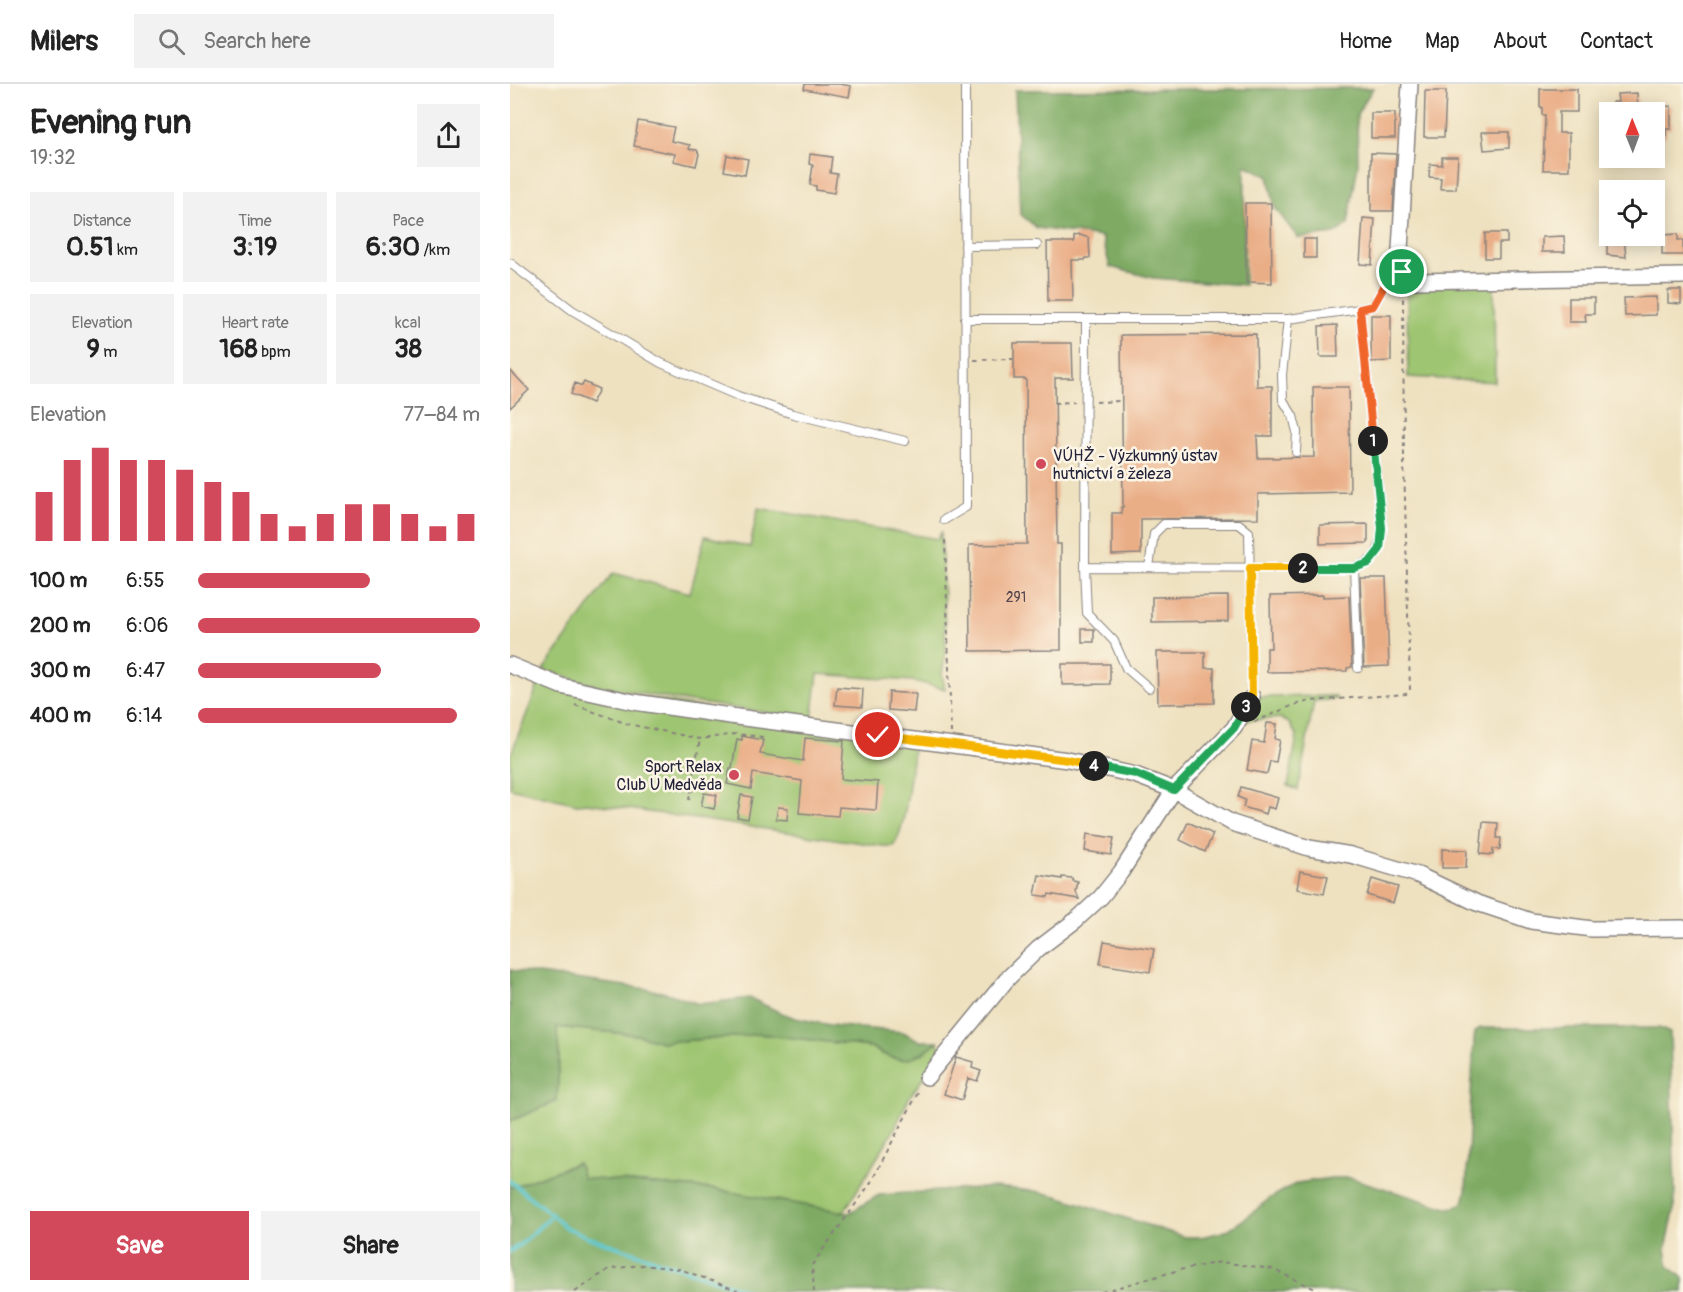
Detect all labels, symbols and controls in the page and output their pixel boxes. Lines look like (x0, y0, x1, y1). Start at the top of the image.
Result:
search box (134, 14, 554, 68)
text: Milers (30, 24, 98, 59)
icon: search (155, 25, 188, 58)
text: Search here (203, 27, 311, 55)
text: Home (1339, 28, 1392, 55)
text: Map (1425, 28, 1460, 55)
text: About (1493, 28, 1547, 55)
text: Contact (1580, 28, 1653, 55)
text: Evening run (30, 102, 191, 143)
north arrow (1599, 102, 1665, 168)
map controls (1599, 102, 1665, 246)
button: share (417, 104, 480, 167)
text: 19:32 (30, 145, 76, 170)
button: locate (1599, 180, 1665, 246)
text: Distance (73, 211, 131, 231)
text: Time (238, 211, 272, 231)
text: Pace (392, 211, 424, 231)
text: 0.51 (66, 231, 114, 263)
text: 3:19 (232, 231, 278, 263)
text: 6:30 (366, 231, 420, 263)
text: km (114, 240, 138, 260)
text: /km (420, 240, 450, 260)
pin (1376, 246, 1427, 297)
icon: arrive (1385, 255, 1418, 288)
text: Elevation (72, 313, 132, 333)
text: Heart rate (221, 313, 289, 333)
text: kcal (395, 313, 421, 333)
text: 9 (86, 333, 100, 365)
text: 168 (219, 333, 258, 365)
text: 38 (394, 333, 422, 365)
text: m (100, 342, 118, 362)
text: bpm (258, 342, 291, 362)
text: Elevation (30, 402, 106, 427)
text: 77–84 m (403, 402, 480, 427)
pin: 1 (1358, 426, 1388, 456)
text: 1 (1370, 431, 1376, 451)
place label: VÚHŽ - Výzkumný ústav hutnictví a železa (1053, 446, 1218, 484)
marker: VÚHŽ - Výzkumný ústav hutnictví a železa (1034, 457, 1048, 471)
pin: 2 (1288, 553, 1318, 583)
text: 2 (1299, 558, 1307, 578)
text: 100 m (30, 568, 87, 593)
text: 6:55 (126, 568, 165, 593)
house number: 291 (1006, 589, 1026, 606)
text: 200 m (30, 613, 91, 638)
text: 6:06 (126, 613, 168, 638)
text: 300 m (30, 658, 91, 683)
text: 6:47 (126, 658, 165, 683)
pin: 3 (1231, 692, 1261, 722)
text: 3 (1242, 697, 1250, 717)
text: 400 m (30, 703, 91, 728)
text: 6:14 (126, 703, 162, 728)
pin (852, 709, 903, 760)
icon: check (861, 718, 894, 751)
pin: 4 (1079, 751, 1109, 781)
text: 4 (1089, 756, 1099, 776)
place label: Sport Relax Club U Medvěda (617, 757, 722, 795)
marker: Sport Relax Club U Medvěda (727, 768, 741, 782)
button: Save (30, 1211, 249, 1280)
button: Share (261, 1211, 480, 1280)

